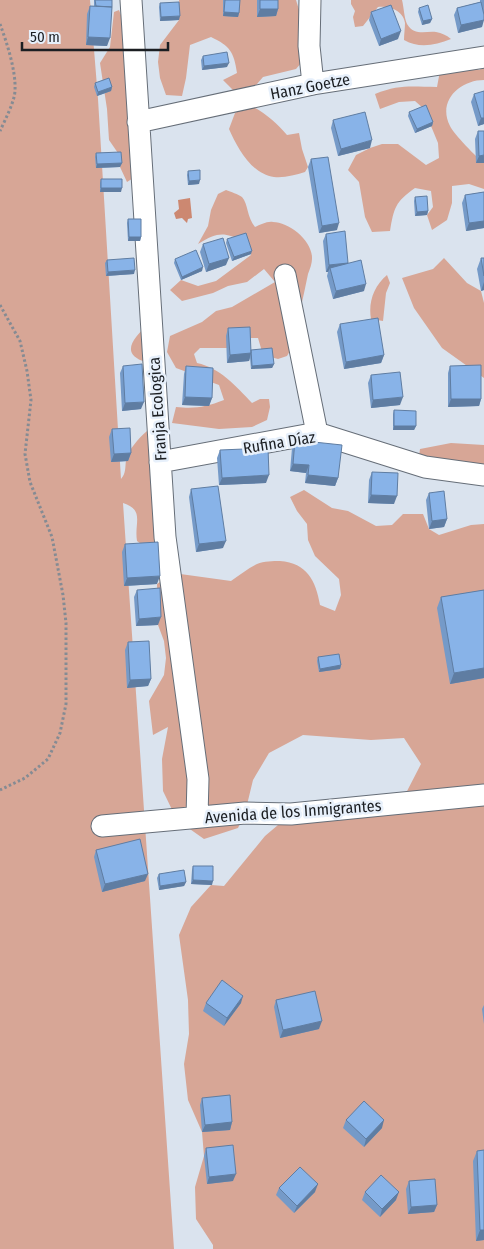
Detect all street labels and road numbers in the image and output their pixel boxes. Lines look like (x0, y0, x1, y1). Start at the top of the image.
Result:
street label: Hanz Goetze (269, 69, 352, 104)
street label: Franja Ecologica (144, 356, 171, 462)
street label: Rufina Díaz (242, 427, 317, 458)
street label: Avenida de los Inmigrantes (204, 796, 382, 827)

